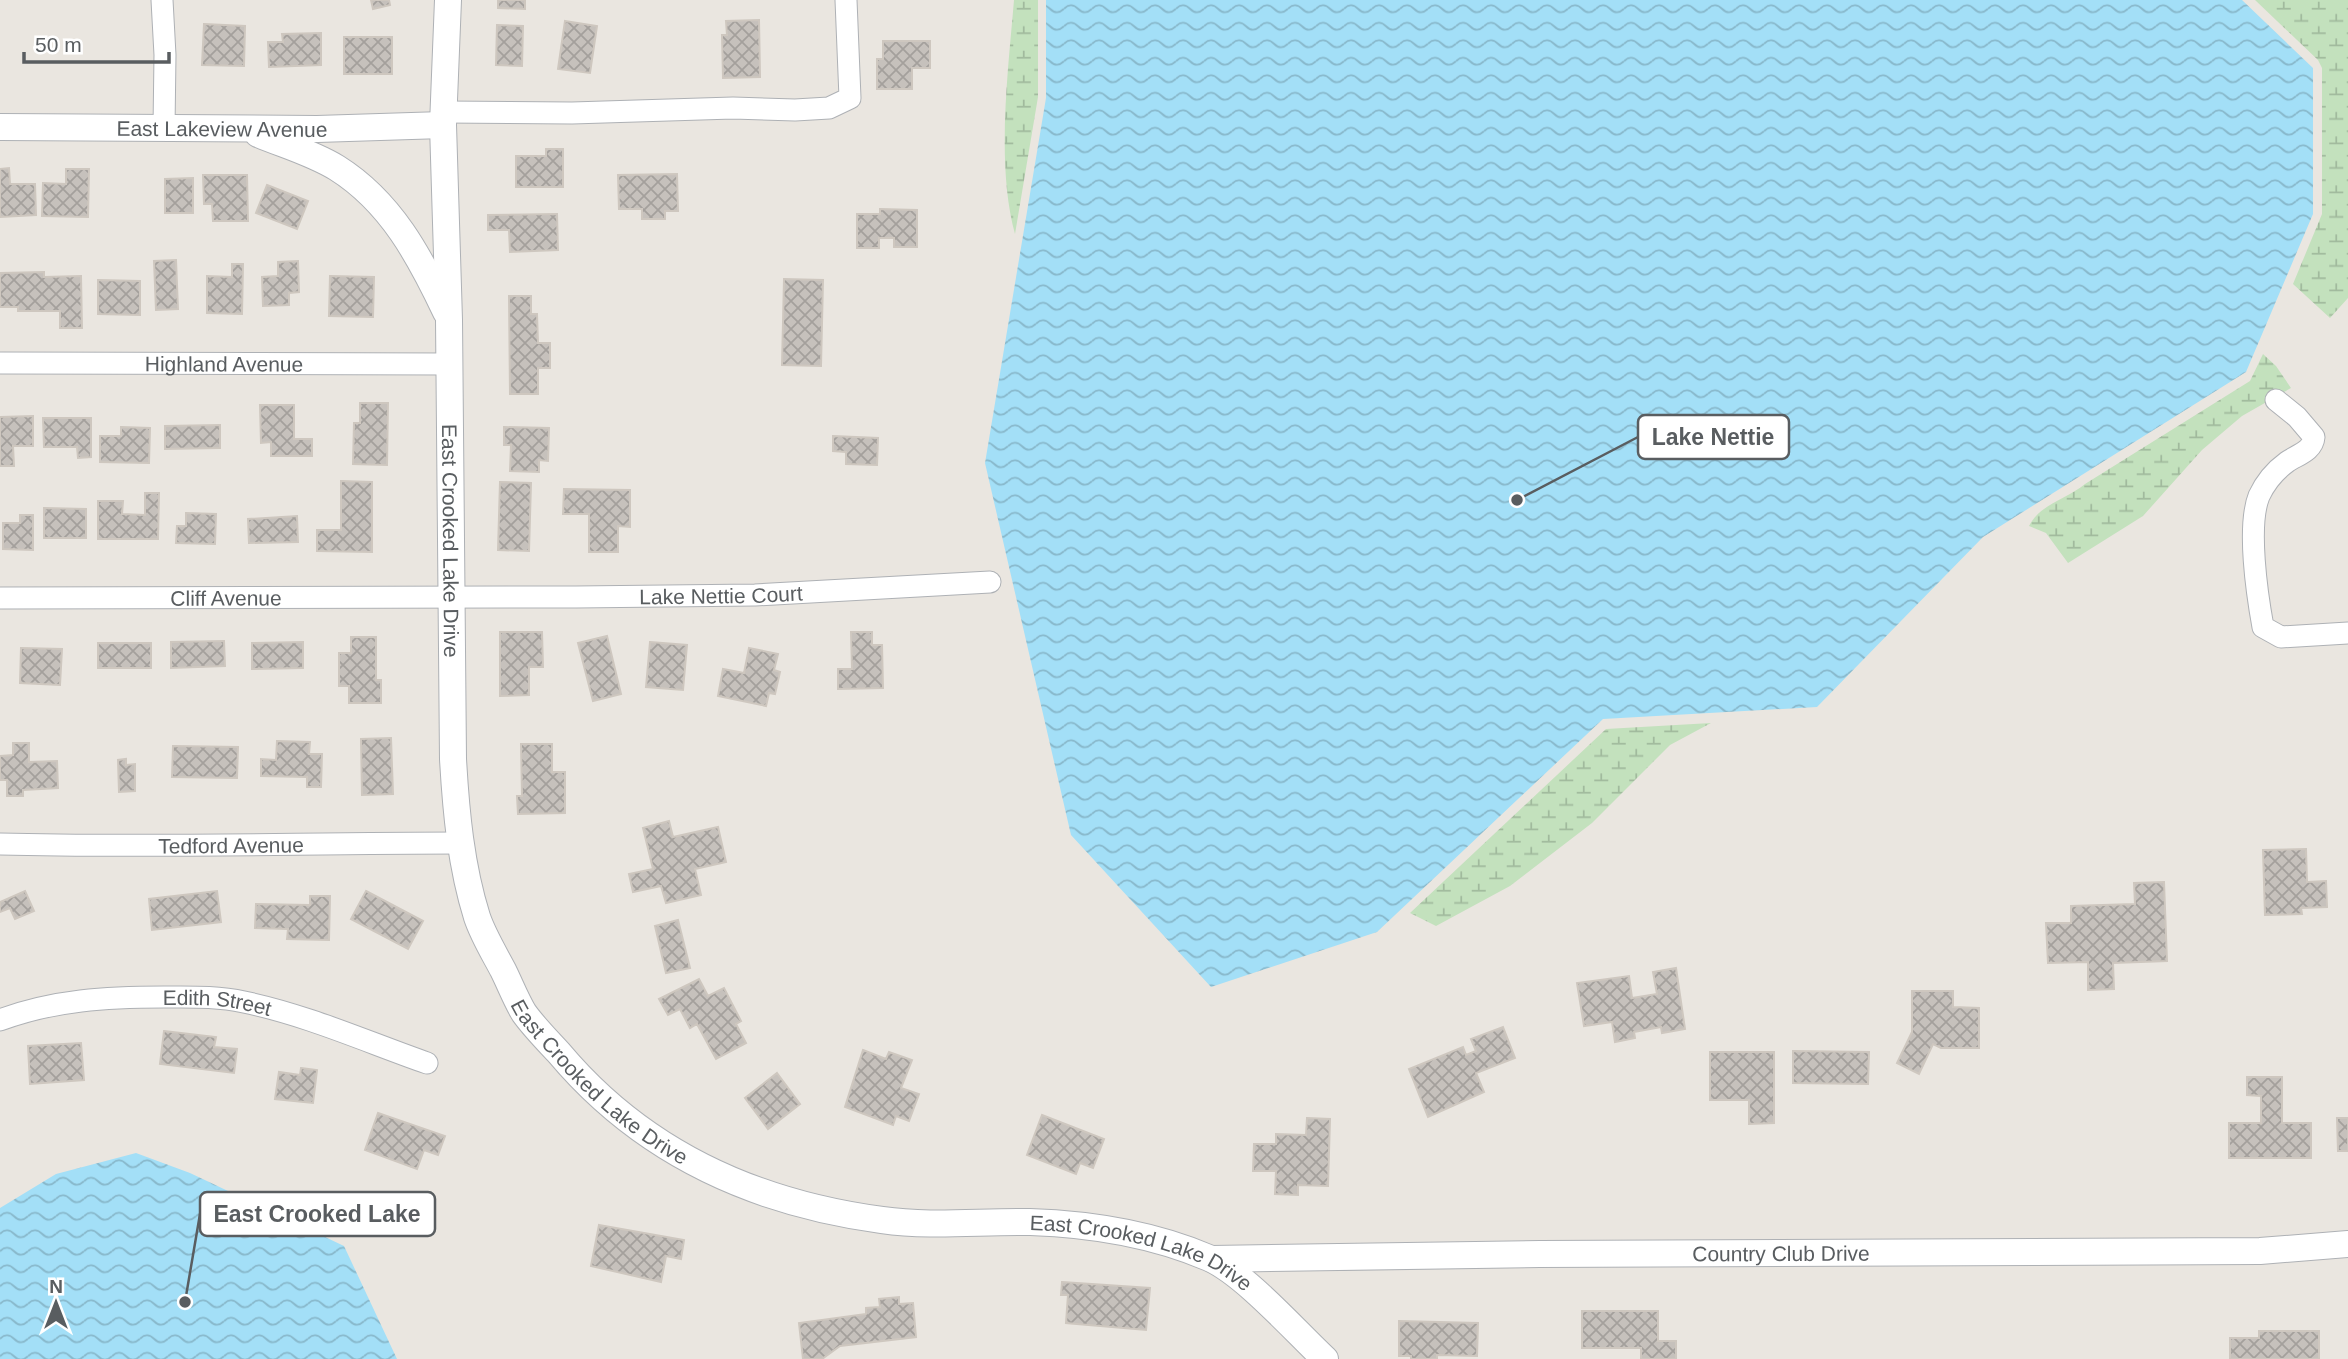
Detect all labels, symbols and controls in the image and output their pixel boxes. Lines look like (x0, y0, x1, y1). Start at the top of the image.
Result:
scale bar (24, 21, 170, 65)
text: 50 m (35, 33, 82, 56)
street label: East Lakeview Avenue (116, 116, 328, 141)
street label: Highland Avenue (145, 352, 303, 375)
callout: Lake Nettie (1638, 415, 1789, 459)
street label: East Crooked Lake Drive (438, 424, 464, 658)
text: Lake Nettie (1652, 424, 1774, 450)
street label: Lake Nettie Court (639, 581, 803, 608)
street label: Cliff Avenue (170, 586, 282, 609)
street label: Tedford Avenue (158, 833, 304, 857)
street label: Edith Street (163, 985, 274, 1020)
street label: East Crooked Lake Drive (507, 995, 692, 1168)
callout: East Crooked Lake (200, 1192, 435, 1236)
text: East Crooked Lake (213, 1201, 421, 1227)
street label: East Crooked Lake Drive (1029, 1210, 1257, 1295)
street label: Country Club Drive (1692, 1241, 1870, 1265)
north arrow (21, 1268, 91, 1338)
text: N (49, 1276, 63, 1297)

